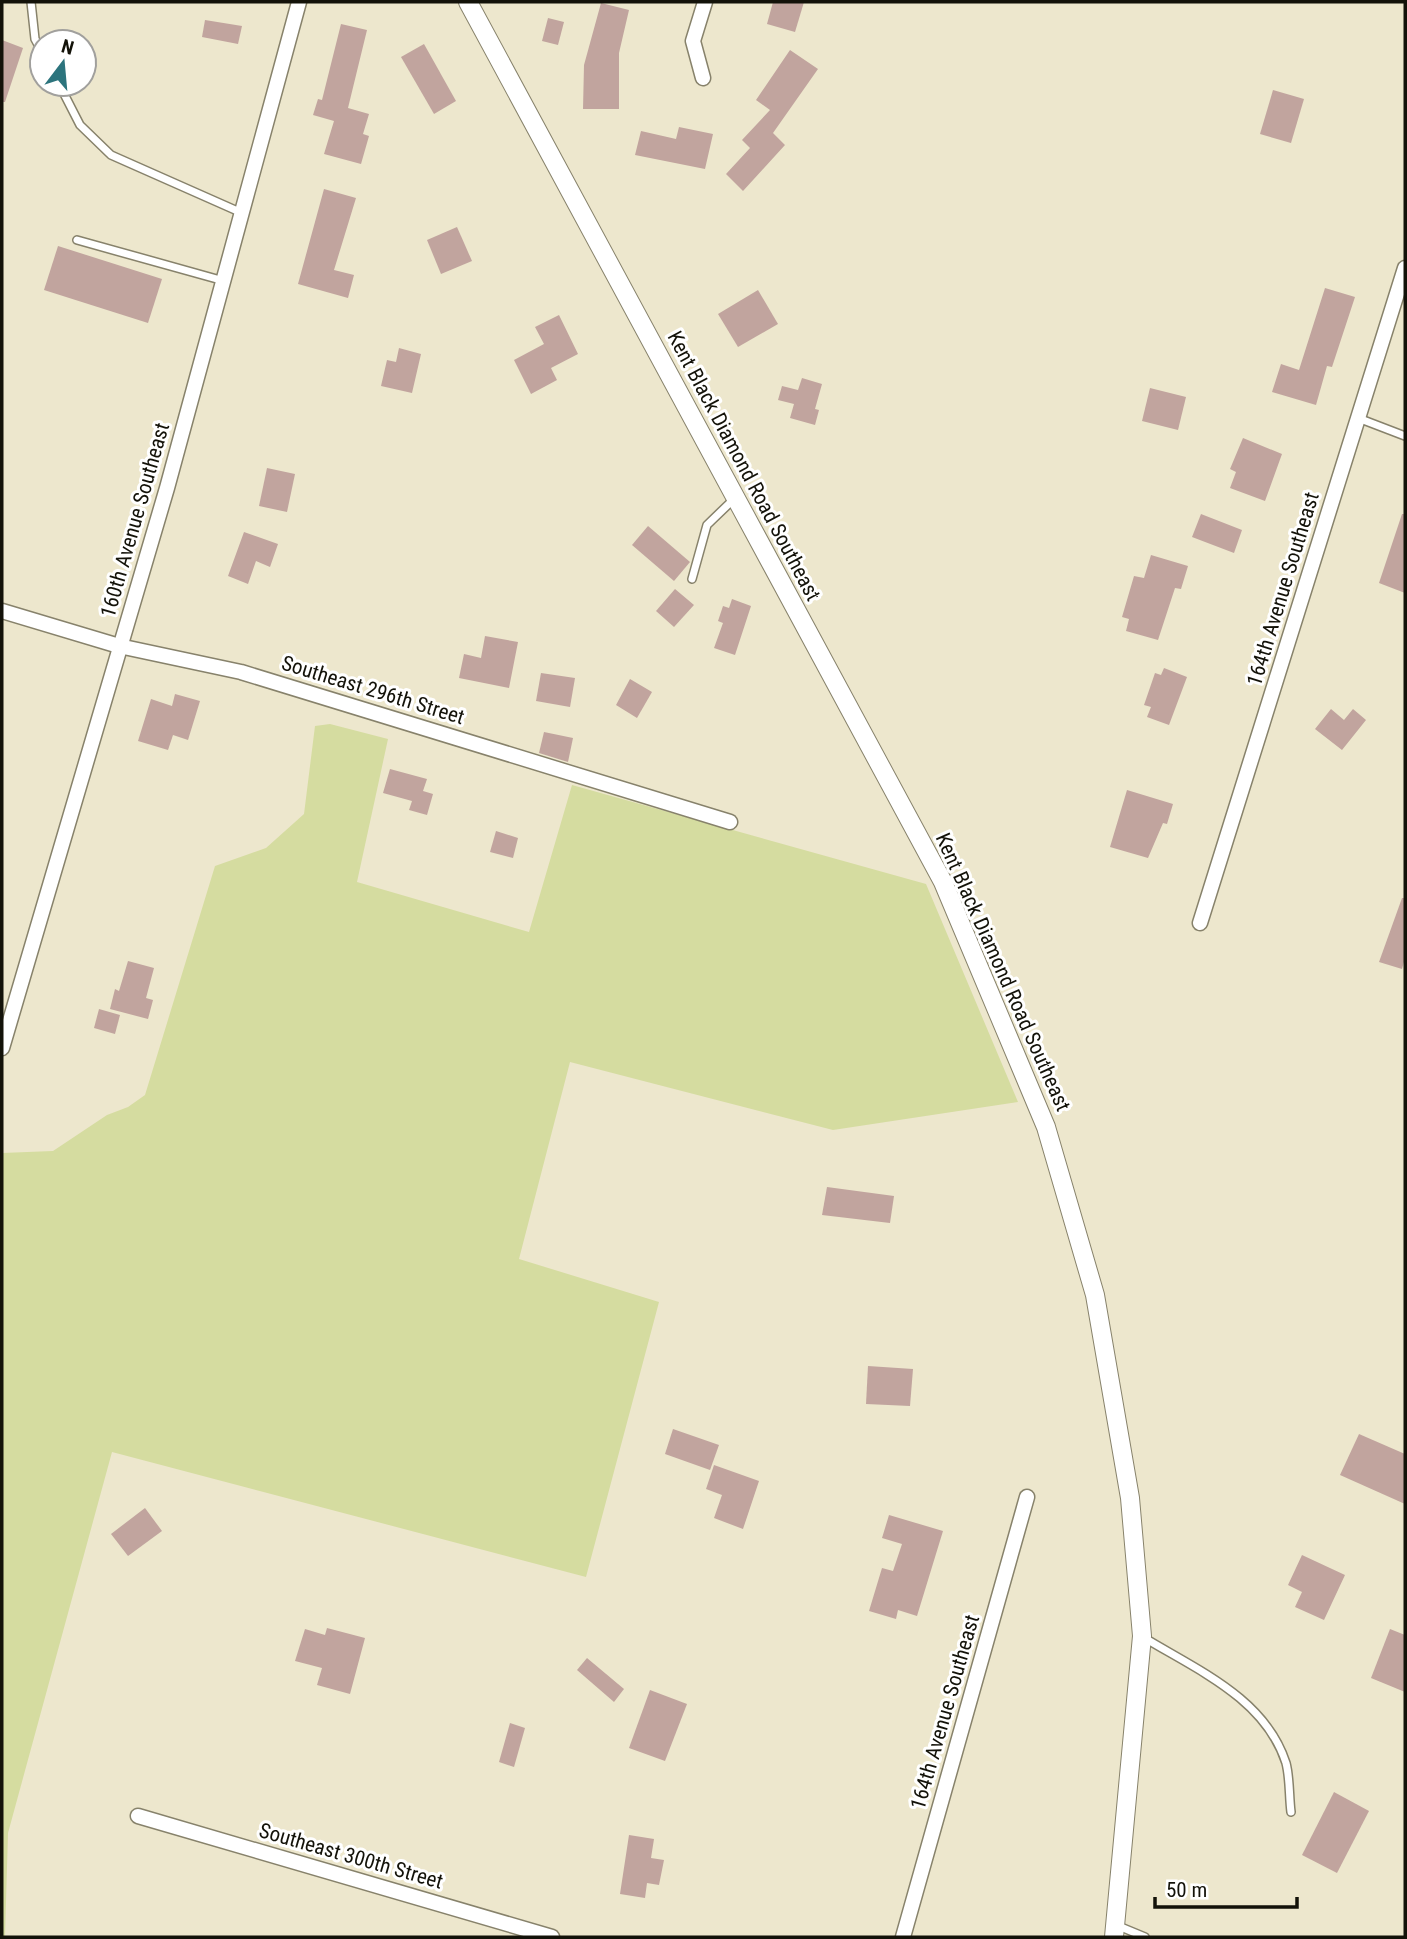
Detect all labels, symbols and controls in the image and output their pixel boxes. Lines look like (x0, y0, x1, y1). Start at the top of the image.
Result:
north arrow (28, 28, 98, 98)
text: N (59, 34, 76, 60)
street label: Kent Black Diamond Road Southeast (663, 327, 825, 605)
street label: 160th Avenue Southeast (96, 420, 174, 620)
street label: 164th Avenue Southeast (1242, 489, 1324, 689)
street label: Southeast 296th Street (279, 651, 467, 729)
street label: Kent Black Diamond Road Southeast (931, 829, 1075, 1115)
street label: 164th Avenue Southeast (906, 1612, 984, 1812)
street label: Southeast 300th Street (256, 1818, 446, 1894)
scale bar (1155, 1866, 1297, 1910)
text: 50 m (1166, 1878, 1207, 1902)

